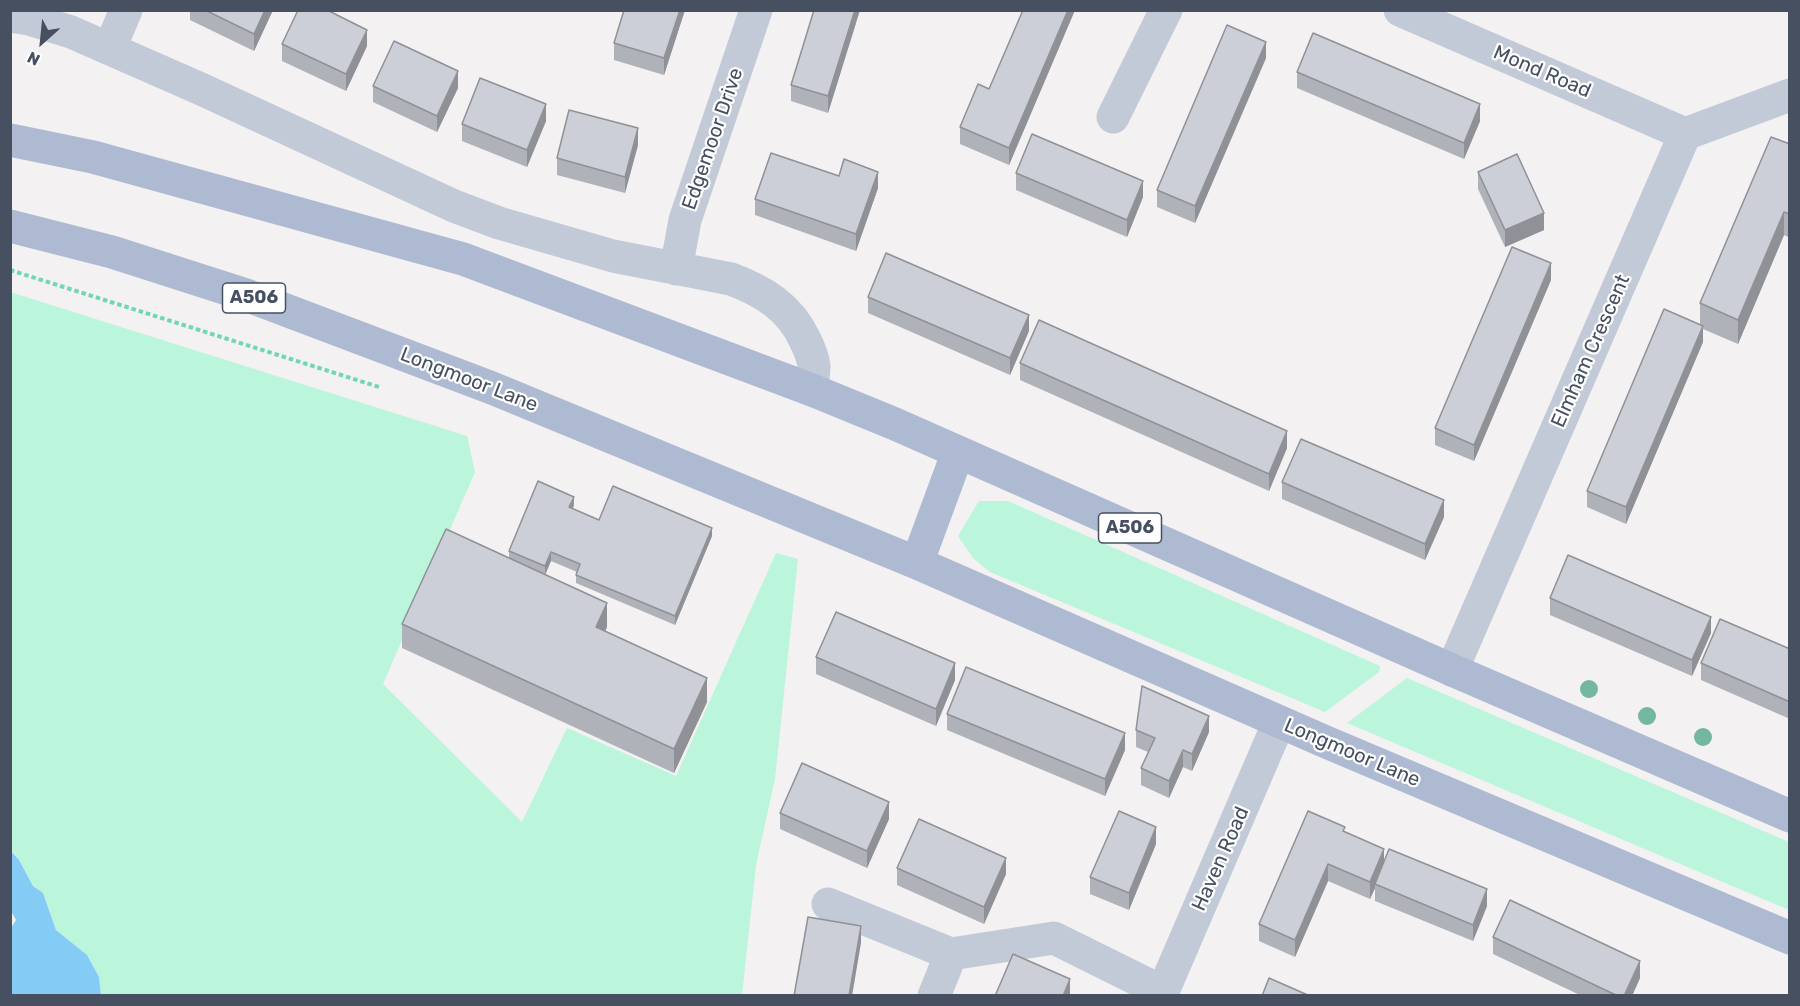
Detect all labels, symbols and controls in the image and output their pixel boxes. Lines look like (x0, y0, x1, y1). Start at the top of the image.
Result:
north arrow (12, 12, 72, 72)
street label: Mond Road (1490, 41, 1594, 103)
text: N (24, 47, 43, 70)
street label: Edgemoor Drive (677, 65, 749, 213)
street label: Elmham Crescent (1547, 271, 1635, 431)
road number: A506 (222, 283, 286, 313)
street label: Longmoor Lane (397, 343, 541, 417)
road number: A506 (1098, 513, 1162, 543)
street label: Longmoor Lane (1280, 714, 1424, 792)
street label: Haven Road (1187, 803, 1255, 915)

